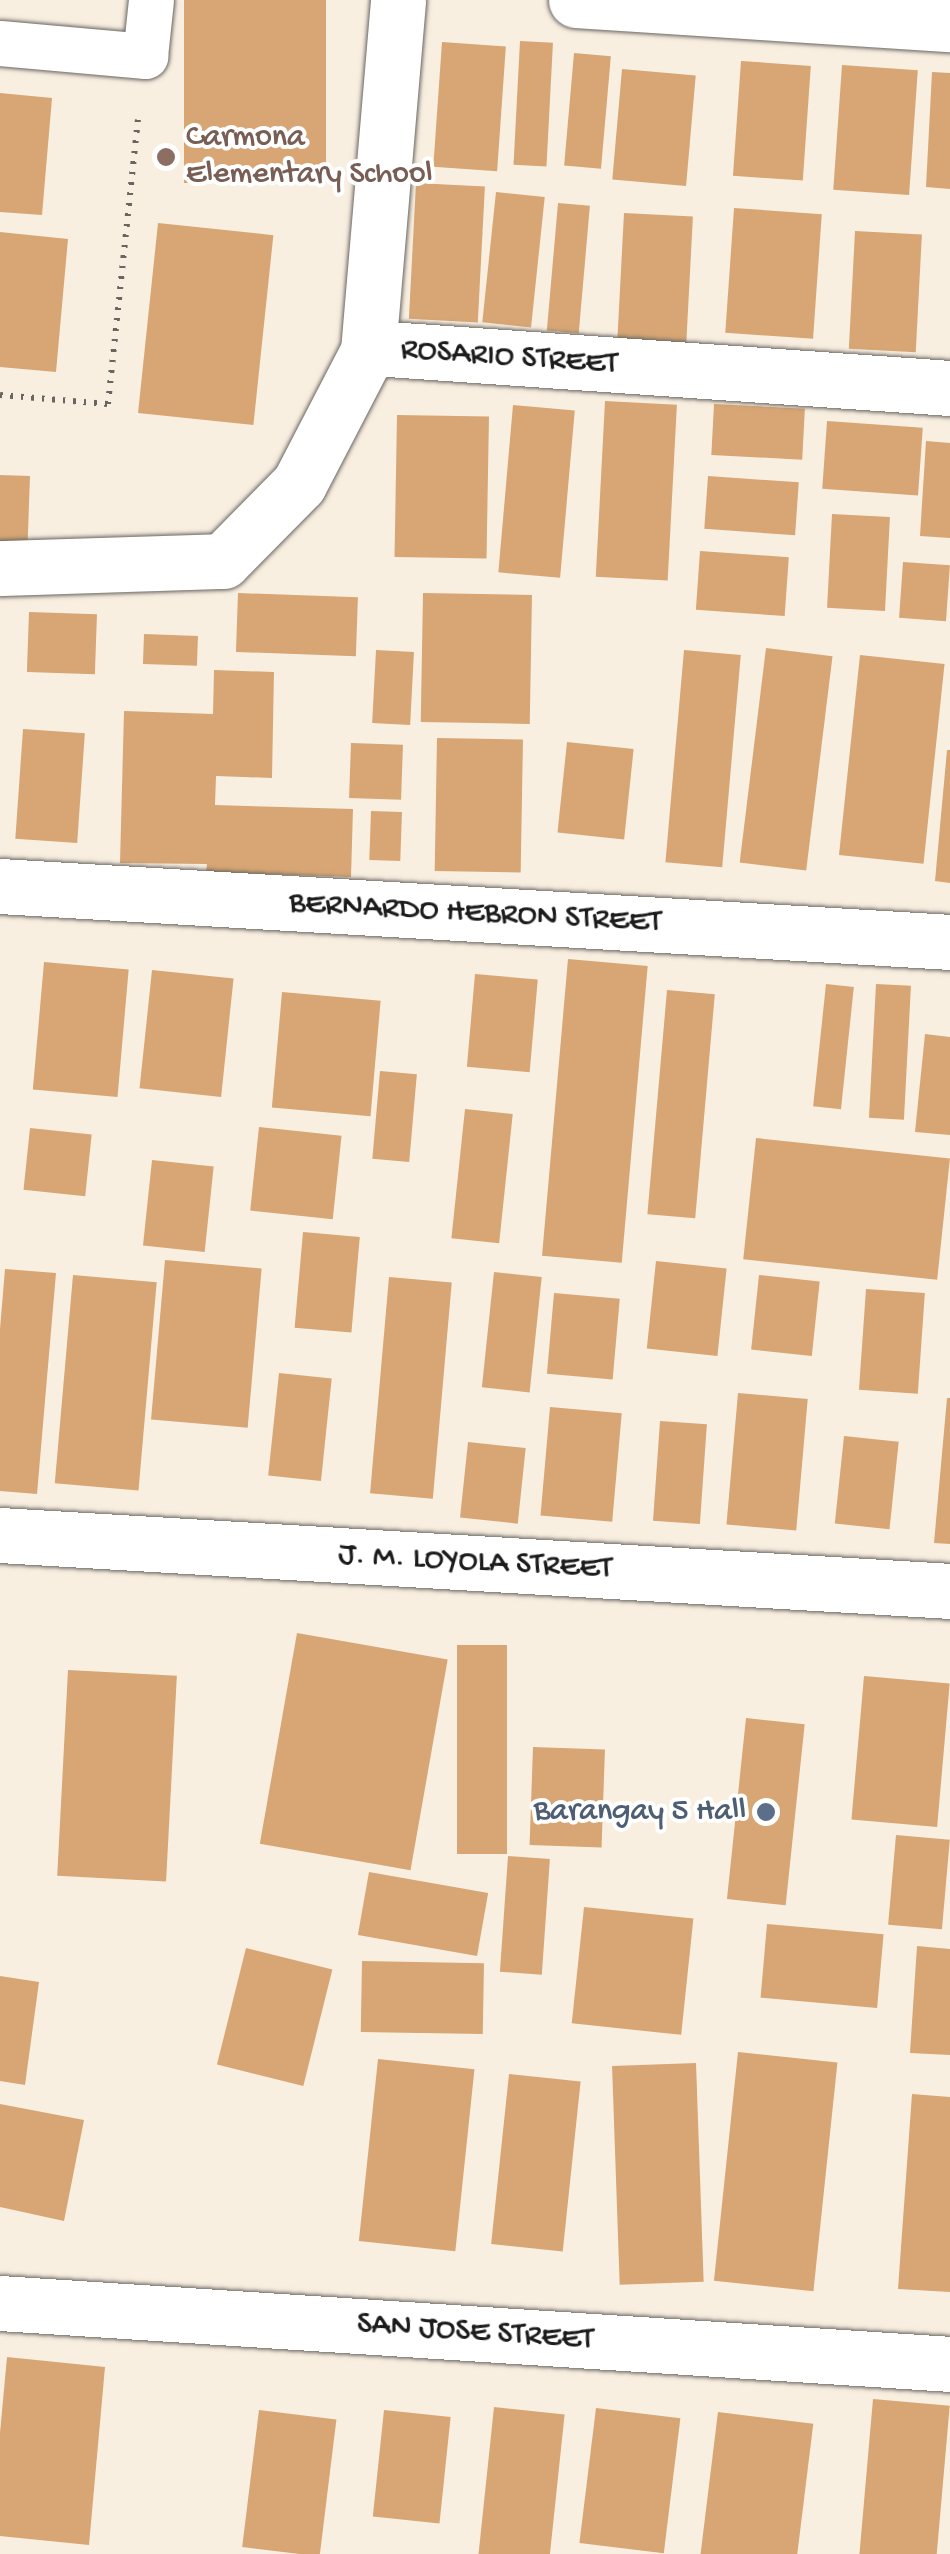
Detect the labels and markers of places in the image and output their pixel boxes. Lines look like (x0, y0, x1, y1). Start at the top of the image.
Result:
place label: Carmona Elementary School (186, 120, 433, 195)
marker: Carmona Elementary School (155, 146, 177, 168)
place label: Barangay 5 Hall (534, 1793, 746, 1831)
marker: Barangay 5 Hall (755, 1801, 777, 1823)

